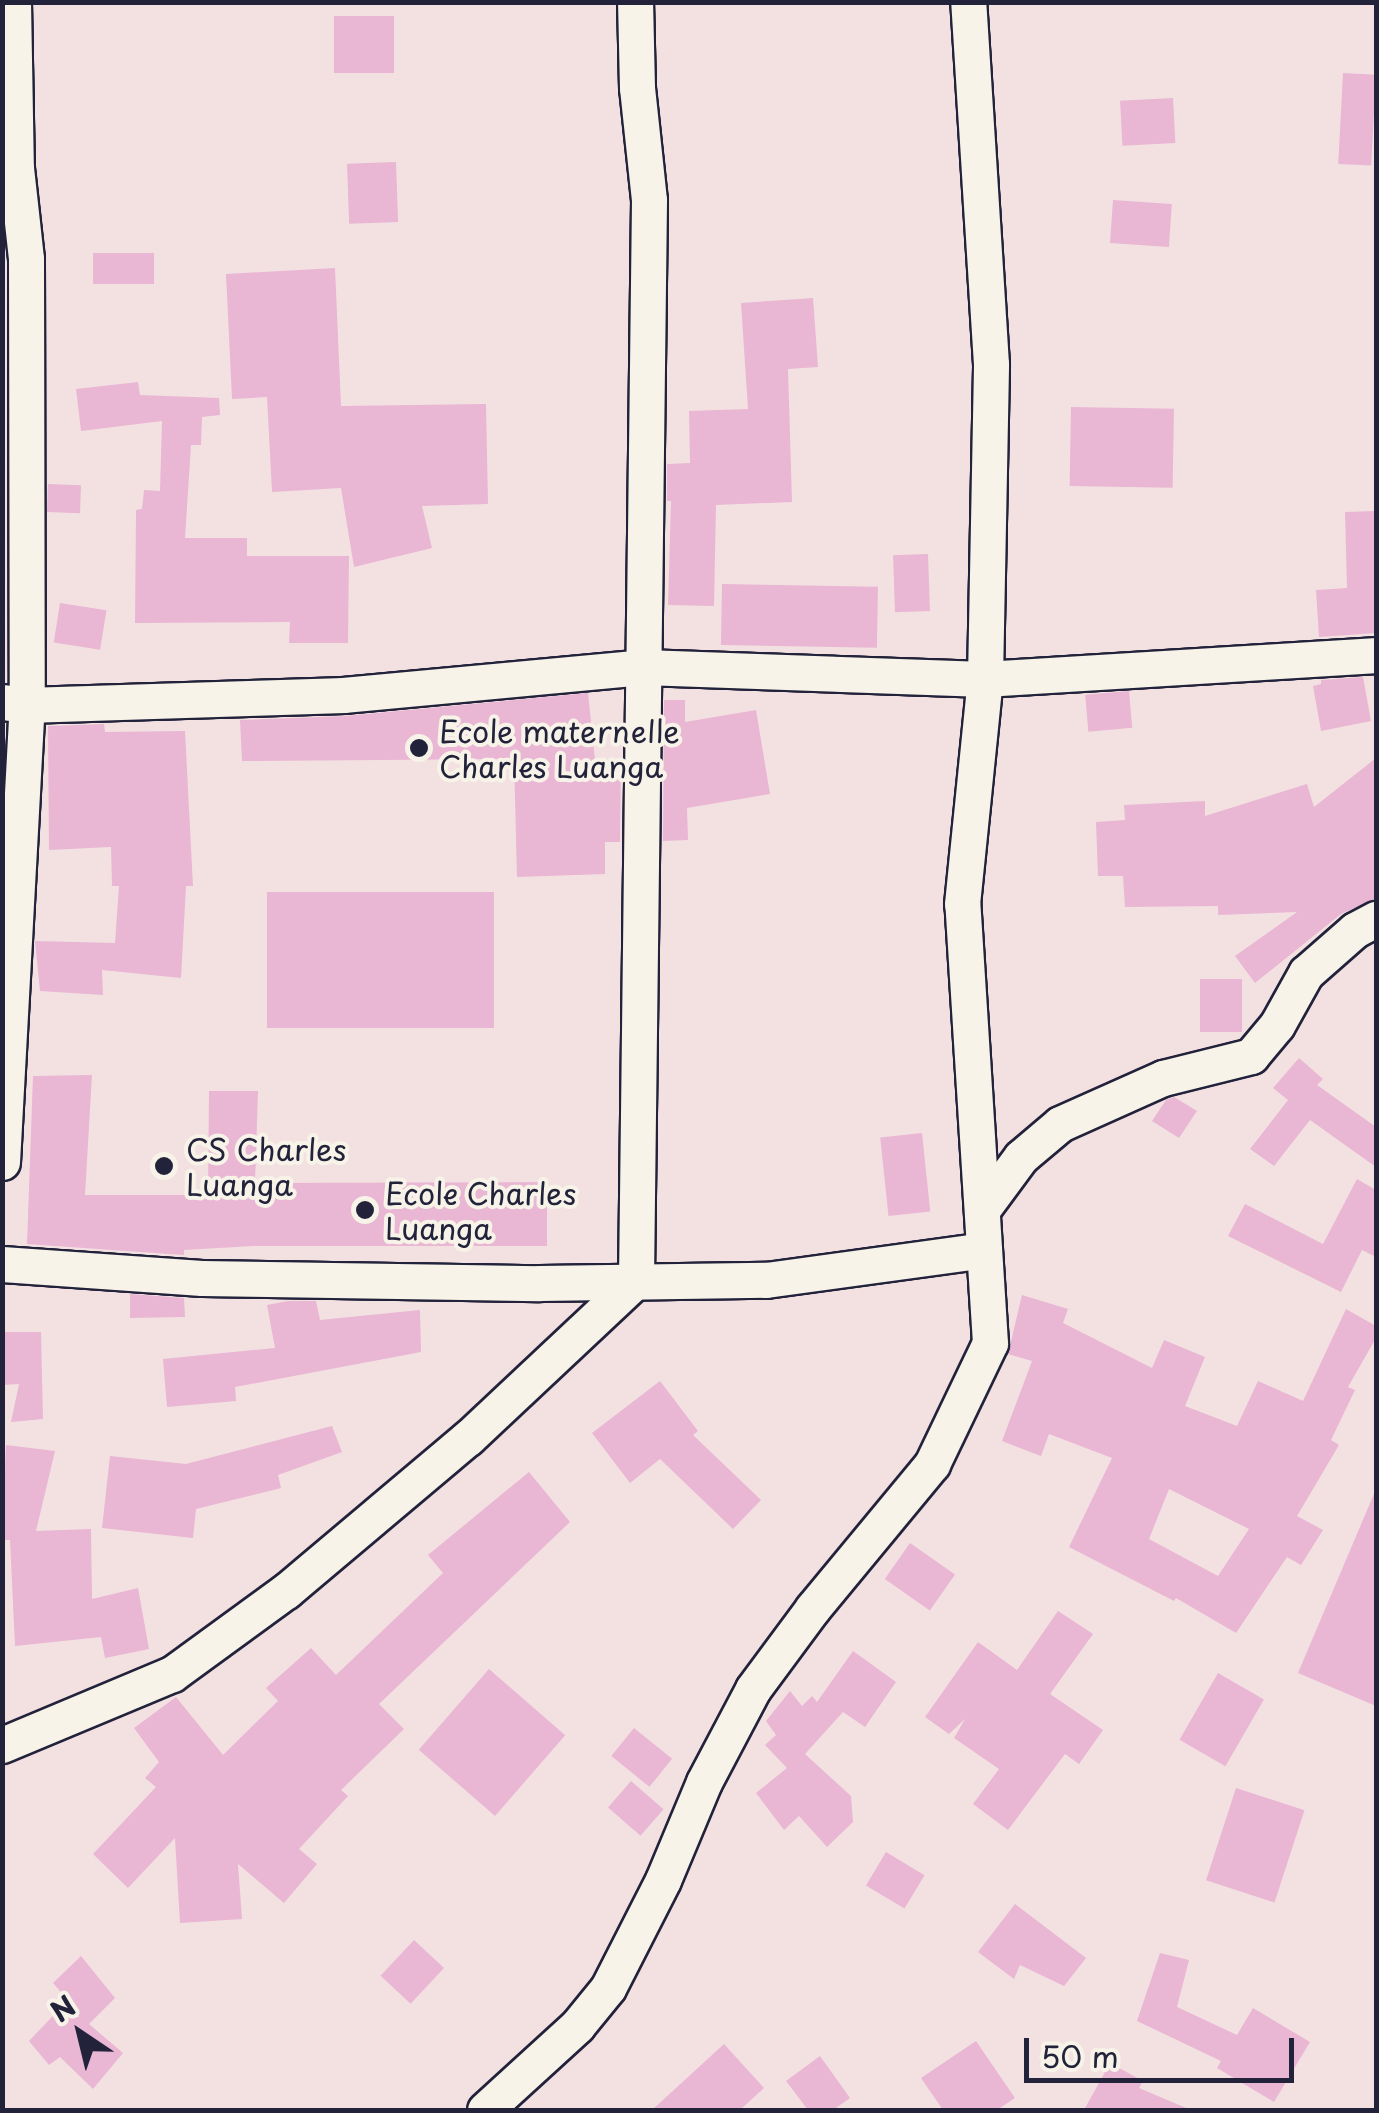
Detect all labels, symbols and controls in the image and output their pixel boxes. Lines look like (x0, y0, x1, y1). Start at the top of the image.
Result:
place label: Ecole maternelle Charles Luanga (439, 713, 681, 784)
marker: Ecole maternelle Charles Luanga (408, 737, 430, 759)
place label: CS Charles Luanga (186, 1131, 347, 1202)
marker: CS Charles Luanga (151, 1153, 177, 1179)
place label: Ecole Charles Luanga (385, 1175, 580, 1246)
marker: Ecole Charles Luanga (354, 1199, 376, 1221)
north arrow (30, 1983, 130, 2083)
text: N (41, 1984, 84, 2032)
scale bar (1029, 2018, 1299, 2080)
text: 50 m (1041, 2033, 1119, 2078)

